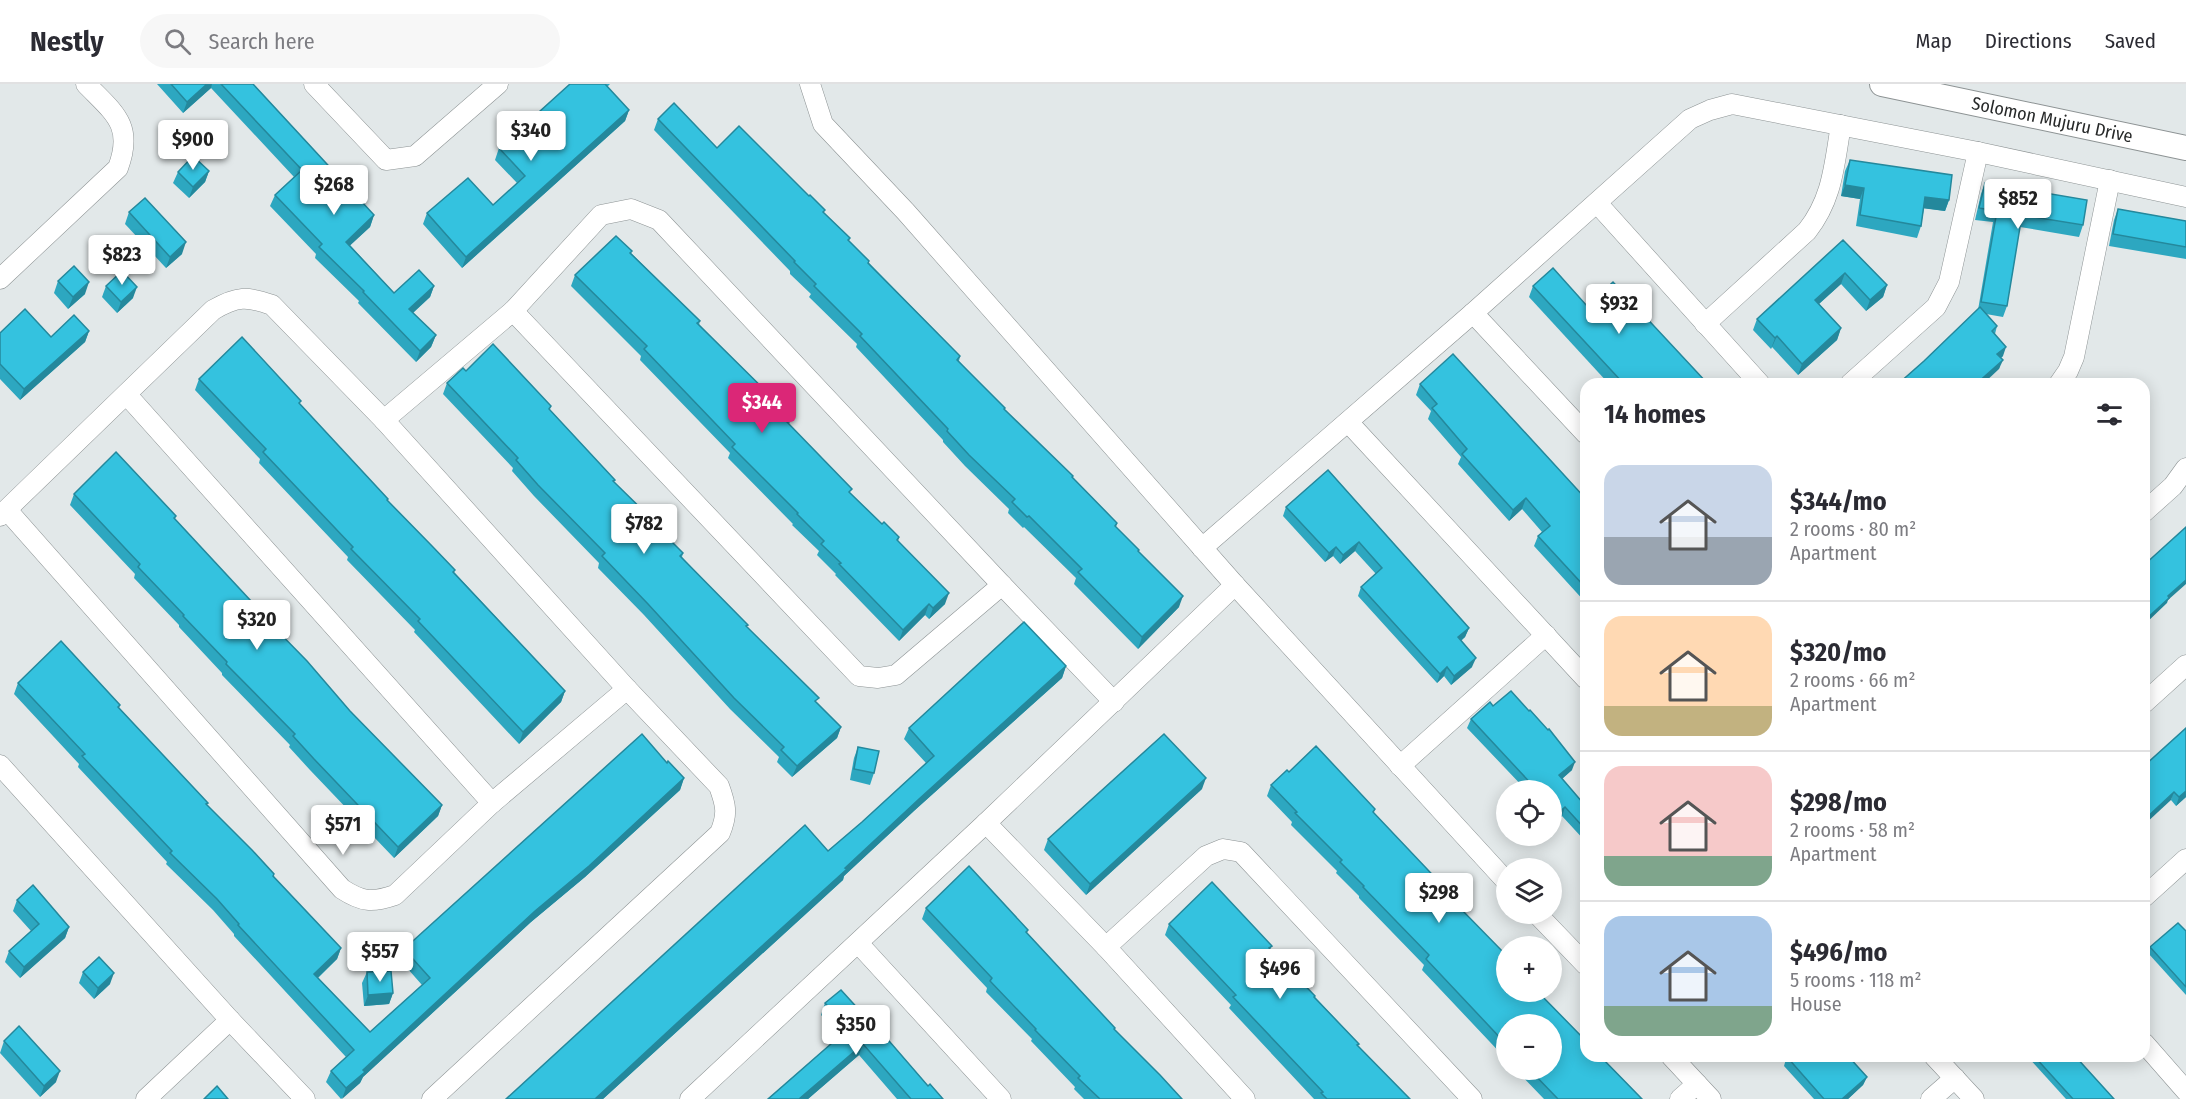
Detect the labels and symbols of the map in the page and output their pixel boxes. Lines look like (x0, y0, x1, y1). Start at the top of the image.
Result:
street label: Solomon Mujuru Drive (1970, 92, 2135, 148)
pin: $340 (495, 111, 567, 162)
pin: $900 (157, 120, 229, 171)
pin: $268 (298, 165, 370, 216)
pin: $852 (1982, 179, 2054, 230)
pin: $823 (86, 235, 158, 286)
pin: $932 (1583, 284, 1655, 335)
pin: $344 (726, 383, 798, 434)
pin: $782 (608, 504, 680, 555)
pin: $320 (221, 600, 293, 651)
pin: $571 (307, 805, 379, 856)
pin: $298 (1403, 873, 1475, 924)
pin: $557 (344, 932, 416, 983)
pin: $496 (1244, 949, 1316, 1000)
pin: $350 (820, 1005, 892, 1056)

